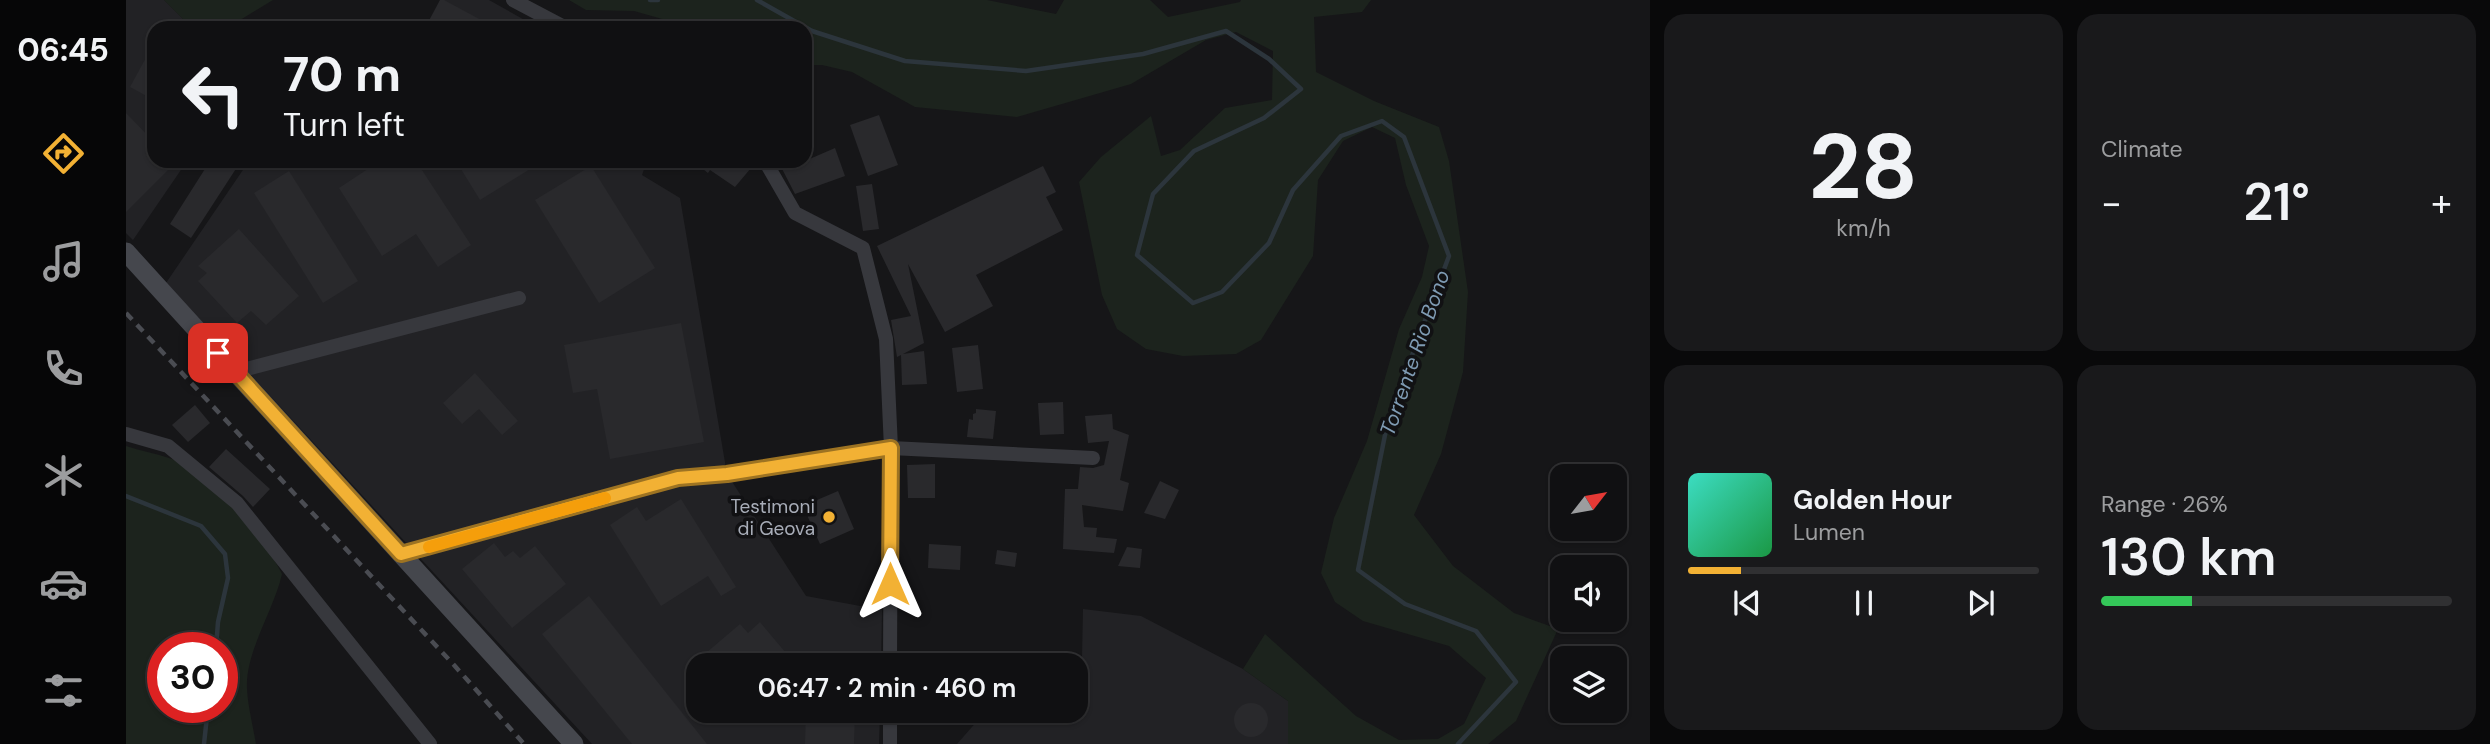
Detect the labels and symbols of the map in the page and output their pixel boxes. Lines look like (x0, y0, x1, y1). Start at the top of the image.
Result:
water label: Torrente Rio Bono (1374, 266, 1456, 440)
pin (188, 323, 248, 383)
north arrow (1550, 464, 1628, 541)
place label: Testimoni di Geova (730, 494, 815, 541)
marker: Testimoni di Geova (821, 509, 837, 525)
position arrow (853, 547, 927, 621)
speed limit sign: 30 (147, 632, 238, 723)

